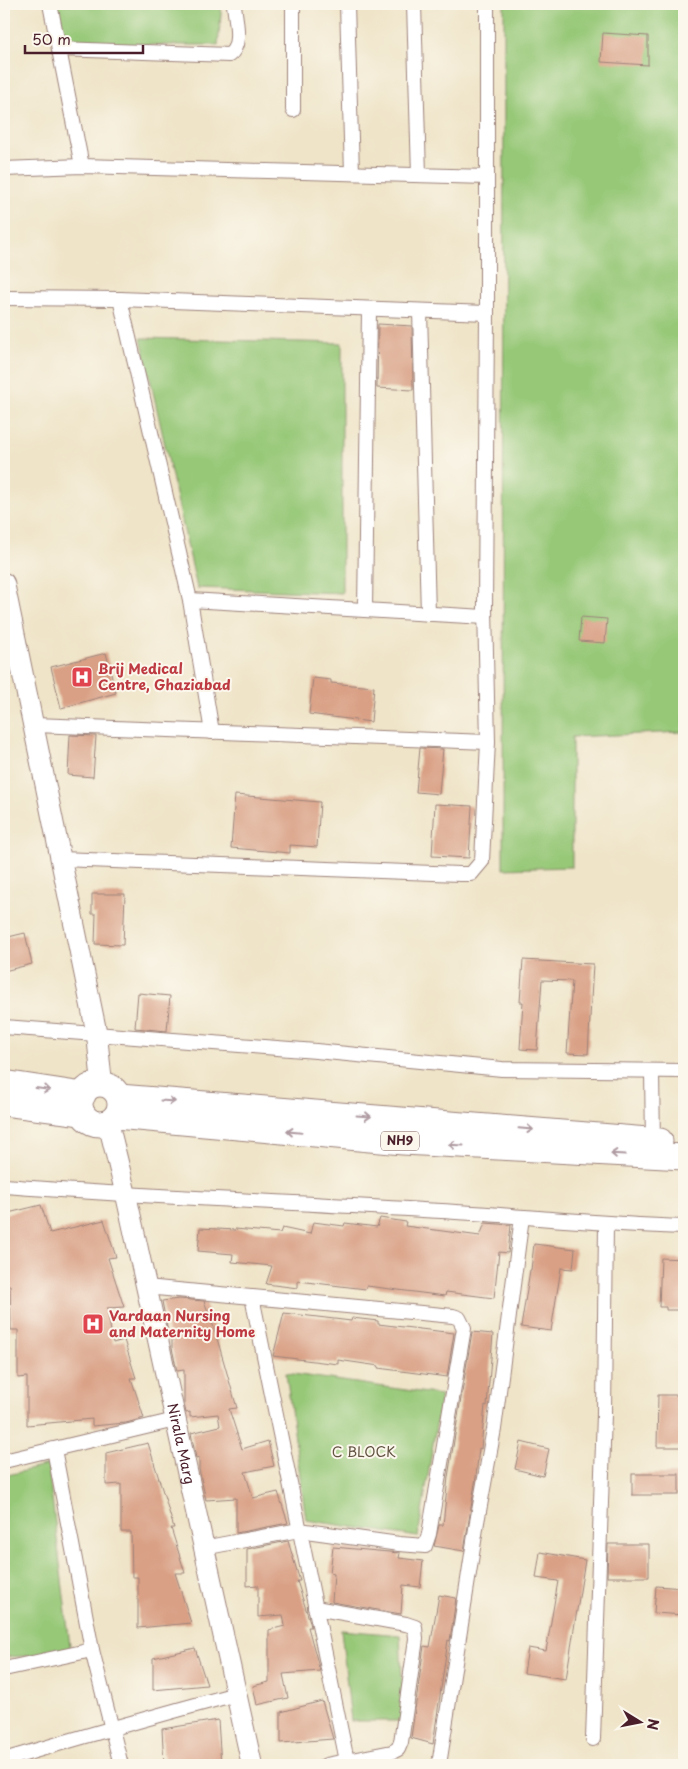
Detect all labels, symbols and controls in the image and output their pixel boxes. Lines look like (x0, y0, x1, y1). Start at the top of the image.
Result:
scale bar (25, 22, 142, 54)
text: 50 m (32, 27, 71, 50)
place label: Brij Medical Centre, Ghaziabad (98, 658, 231, 695)
hospital icon: Brij Medical Centre, Ghaziabad (70, 665, 94, 689)
one-way arrow (35, 1084, 51, 1094)
one-way arrow (159, 1096, 175, 1106)
one-way arrow (356, 1112, 372, 1121)
one-way arrow (518, 1125, 534, 1134)
one-way arrow (286, 1127, 302, 1137)
road number: NH9 (381, 1132, 419, 1150)
one-way arrow (448, 1140, 464, 1149)
one-way arrow (610, 1150, 626, 1159)
place label: Vardaan Nursing and Maternity Home (109, 1305, 255, 1342)
hospital icon: Vardaan Nursing and Maternity Home (81, 1312, 105, 1336)
street label: Nirala Marg (162, 1401, 201, 1486)
park label: C BLOCK (332, 1441, 396, 1462)
north arrow (616, 1696, 666, 1746)
text: N (642, 1717, 665, 1732)

